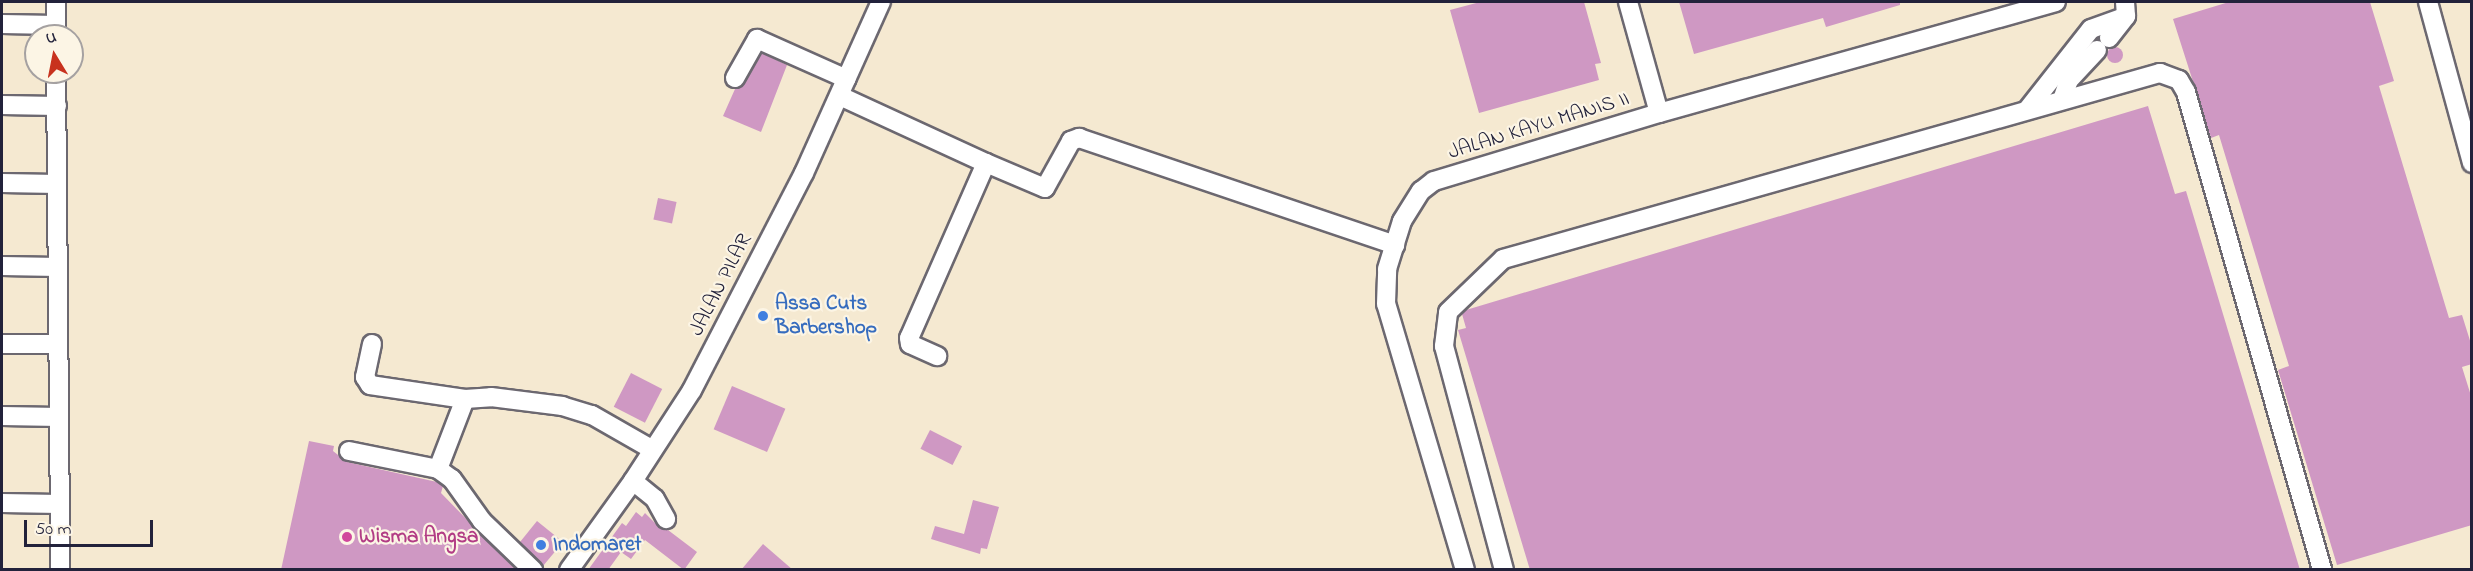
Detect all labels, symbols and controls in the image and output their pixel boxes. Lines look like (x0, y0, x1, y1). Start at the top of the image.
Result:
north arrow (24, 24, 84, 84)
text: U (44, 26, 58, 51)
street label: JALAN KAYU MANIS II (1445, 86, 1633, 166)
street label: JALAN PILAR (684, 230, 758, 340)
place label: Assa Cuts Barbershop (775, 291, 877, 341)
marker: Assa Cuts Barbershop (756, 309, 770, 323)
scale bar (27, 508, 156, 546)
text: 50 m (35, 517, 72, 543)
place label: Wisma Angsa (359, 524, 478, 550)
marker: Wisma Angsa (340, 530, 354, 544)
place label: Indomaret (553, 532, 642, 558)
marker: Indomaret (534, 538, 548, 552)

